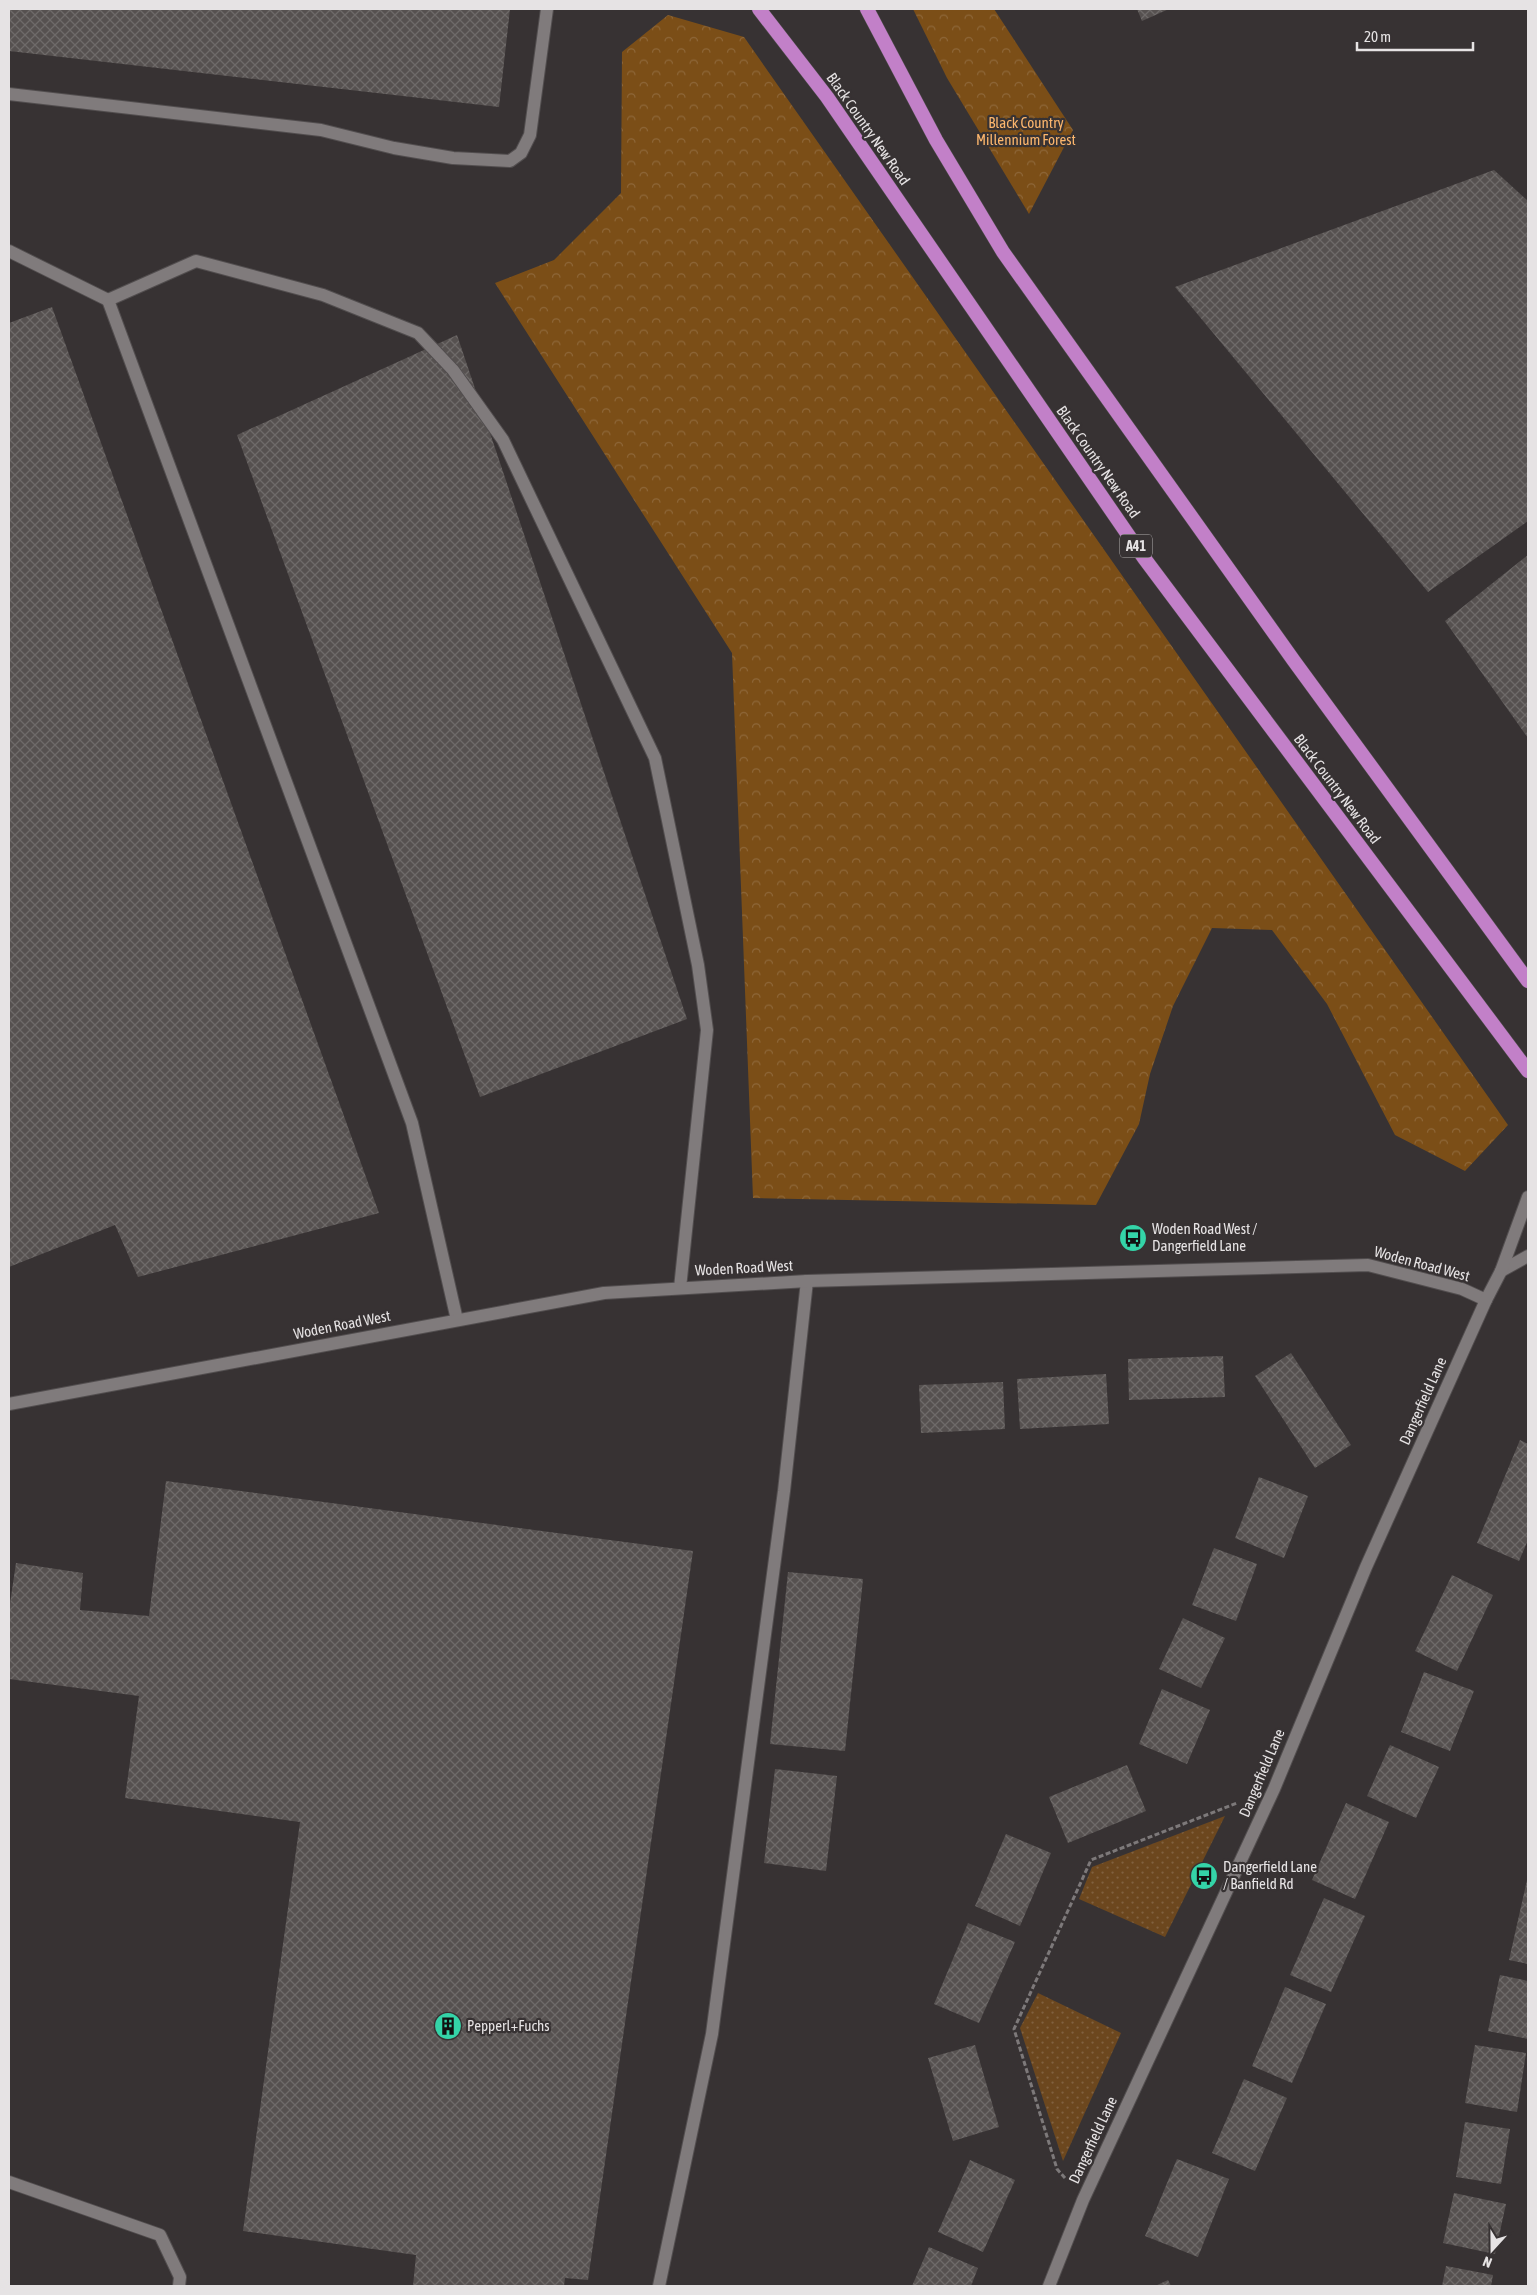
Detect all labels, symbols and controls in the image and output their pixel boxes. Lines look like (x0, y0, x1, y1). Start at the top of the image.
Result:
scale bar (1357, 20, 1473, 52)
text: 20 m (1364, 28, 1391, 45)
street label: Black Country New Road (823, 69, 913, 188)
park label: Black Country Millennium Forest (976, 114, 1076, 148)
street label: Black Country New Road (1053, 402, 1143, 521)
road number: A41 (1120, 534, 1152, 558)
street label: Black Country New Road (1291, 731, 1384, 847)
place label: Woden Road West / Dangerfield Lane (1152, 1220, 1257, 1254)
bus stop icon: Woden Road West / Dangerfield Lane (1118, 1223, 1148, 1253)
street label: Woden Road West (1372, 1243, 1472, 1284)
street label: Woden Road West (694, 1256, 793, 1279)
street label: Woden Road West (292, 1307, 392, 1342)
street label: Dangerfield Lane (1396, 1354, 1450, 1447)
street label: Dangerfield Lane (1235, 1726, 1288, 1819)
place label: Dangerfield Lane / Banfield Rd (1223, 1858, 1317, 1892)
bus stop icon: Dangerfield Lane / Banfield Rd (1189, 1861, 1219, 1891)
building icon: Pepperl+Fuchs (433, 2011, 463, 2041)
place label: Pepperl+Fuchs (467, 2017, 550, 2034)
street label: Dangerfield Lane (1065, 2093, 1120, 2186)
north arrow (1467, 2225, 1517, 2275)
text: N (1481, 2253, 1494, 2271)

